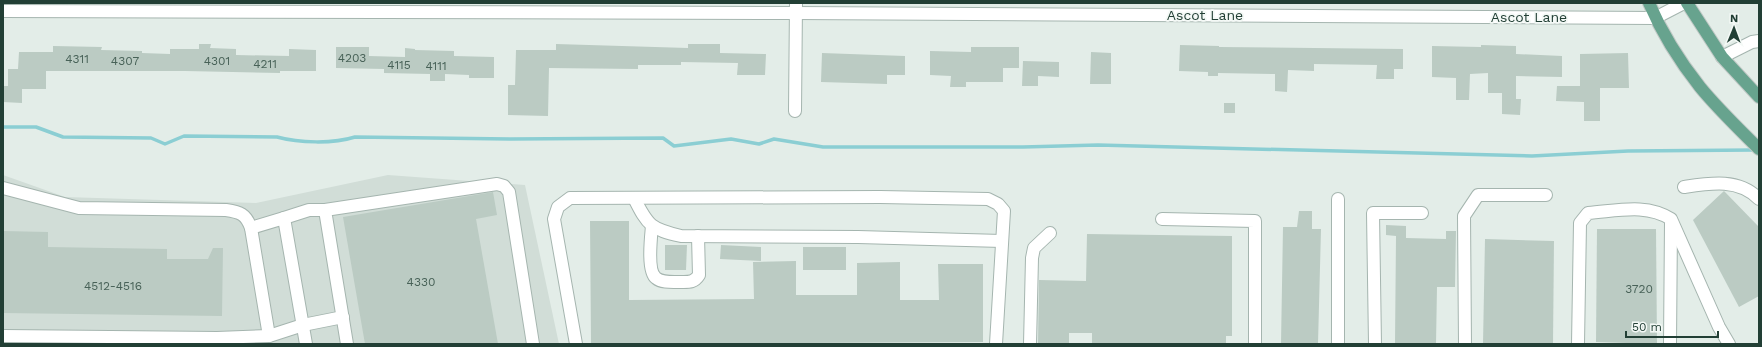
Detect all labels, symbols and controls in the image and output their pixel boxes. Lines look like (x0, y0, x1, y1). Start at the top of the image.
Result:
street label: Ascot Lane (1167, 7, 1243, 23)
north arrow (1714, 8, 1754, 48)
street label: Ascot Lane (1491, 9, 1567, 25)
text: N (1730, 12, 1738, 25)
house number: 4203 (338, 51, 366, 65)
house number: 4311 (65, 52, 89, 66)
house number: 4307 (111, 54, 139, 68)
house number: 4301 (204, 54, 230, 68)
house number: 4211 (253, 57, 277, 71)
house number: 4115 (387, 58, 411, 72)
house number: 4111 (425, 59, 447, 73)
house number: 4330 (407, 275, 435, 289)
house number: 4512-4516 (84, 279, 142, 293)
house number: 3720 (1625, 282, 1653, 296)
scale bar (1626, 313, 1718, 339)
text: 50 m (1632, 320, 1662, 334)

